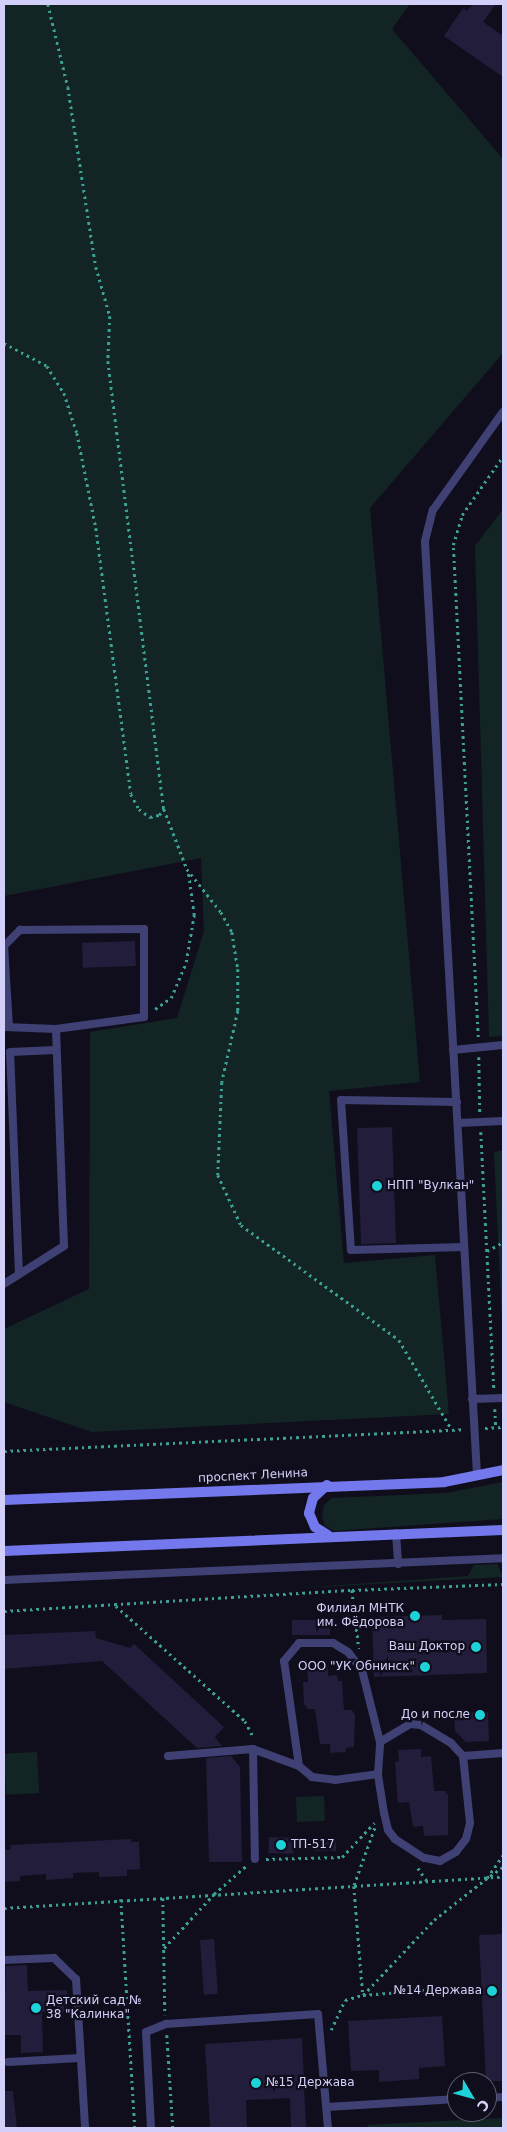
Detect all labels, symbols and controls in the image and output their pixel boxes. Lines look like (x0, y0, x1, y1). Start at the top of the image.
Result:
place label: НПП "Вулкан" (387, 1179, 474, 1193)
marker: НПП "Вулкан" (371, 1180, 383, 1192)
street label: проспект Ленина (198, 1466, 308, 1486)
place label: Филиал МНТК им. Фёдорова (316, 1602, 404, 1630)
marker: Филиал МНТК им. Фёдорова (408, 1609, 422, 1623)
place label: Ваш Доктор (389, 1640, 465, 1654)
marker: Ваш Доктор (469, 1640, 483, 1654)
place label: ООО "УК Обнинск" (298, 1660, 415, 1674)
marker: ООО "УК Обнинск" (419, 1661, 431, 1673)
place label: До и после (401, 1708, 470, 1722)
marker: До и после (474, 1709, 486, 1721)
place label: ТП-517 (291, 1838, 335, 1852)
marker: ТП-517 (275, 1839, 287, 1851)
place label: №14 Держава (393, 1984, 482, 1998)
marker: №14 Держава (486, 1985, 498, 1997)
place label: Детский сад № 38 "Калинка" (46, 1994, 142, 2022)
marker: Детский сад № 38 "Калинка" (30, 2002, 42, 2014)
north arrow (447, 2072, 497, 2122)
place label: №15 Держава (266, 2076, 355, 2090)
marker: №15 Держава (250, 2077, 262, 2089)
text: С (474, 2097, 493, 2114)

